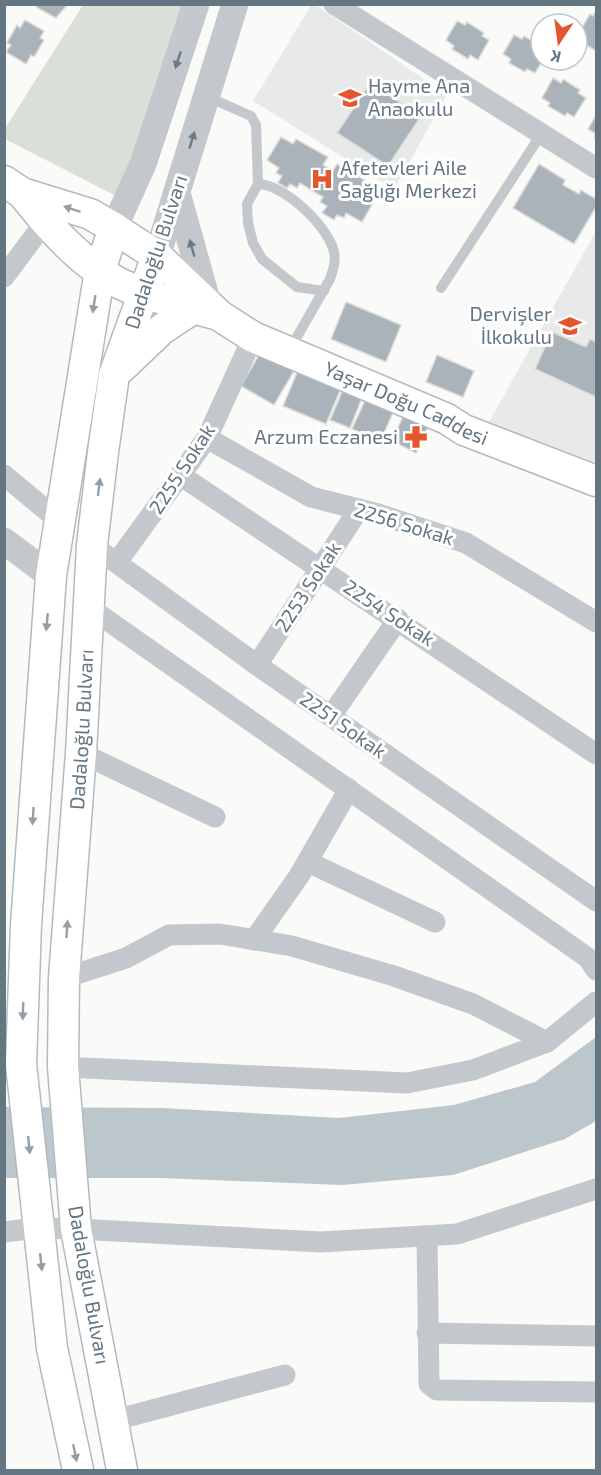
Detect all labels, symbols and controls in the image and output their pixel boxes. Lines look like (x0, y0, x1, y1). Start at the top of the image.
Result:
north arrow (529, 12, 589, 72)
text: K (548, 47, 563, 68)
one-way arrow (172, 51, 182, 69)
place label: Hayme Ana Anaokulu (368, 73, 470, 120)
school or university icon: Hayme Ana Anaokulu (337, 85, 363, 111)
one-way arrow (188, 131, 197, 149)
place label: Afetevleri Aile Sağlığı Merkezi (340, 155, 477, 202)
hospital icon: Afetevleri Aile Sağlığı Merkezi (309, 166, 335, 192)
street label: Dadaloğlu Bulvarı (119, 172, 191, 332)
one-way arrow (63, 204, 81, 213)
one-way arrow (187, 239, 196, 257)
one-way arrow (90, 295, 99, 314)
place label: Dervişler İlkokulu (470, 301, 552, 348)
school or university icon: Dervişler İlkokulu (557, 313, 583, 339)
street label: Yaşar Doğu Caddesi (321, 356, 492, 449)
street label: 2255 Sokak (143, 419, 219, 518)
place label: Arzum Eczanesi (254, 424, 398, 448)
pharmacy icon: Arzum Eczanesi (403, 424, 429, 450)
one-way arrow (94, 477, 104, 496)
street label: 2256 Sokak (352, 497, 457, 550)
street label: 2253 Sokak (269, 537, 345, 636)
street label: 2254 Sokak (339, 574, 440, 651)
one-way arrow (42, 612, 52, 631)
street label: Dadaloğlu Bulvarı (64, 649, 97, 811)
street label: 2251 Sokak (296, 686, 391, 763)
one-way arrow (28, 807, 37, 826)
one-way arrow (62, 919, 72, 938)
one-way arrow (18, 1001, 27, 1020)
one-way arrow (24, 1136, 34, 1155)
street label: Dadaloğlu Bulvarı (64, 1204, 116, 1366)
one-way arrow (36, 1252, 46, 1271)
one-way arrow (70, 1444, 80, 1463)

